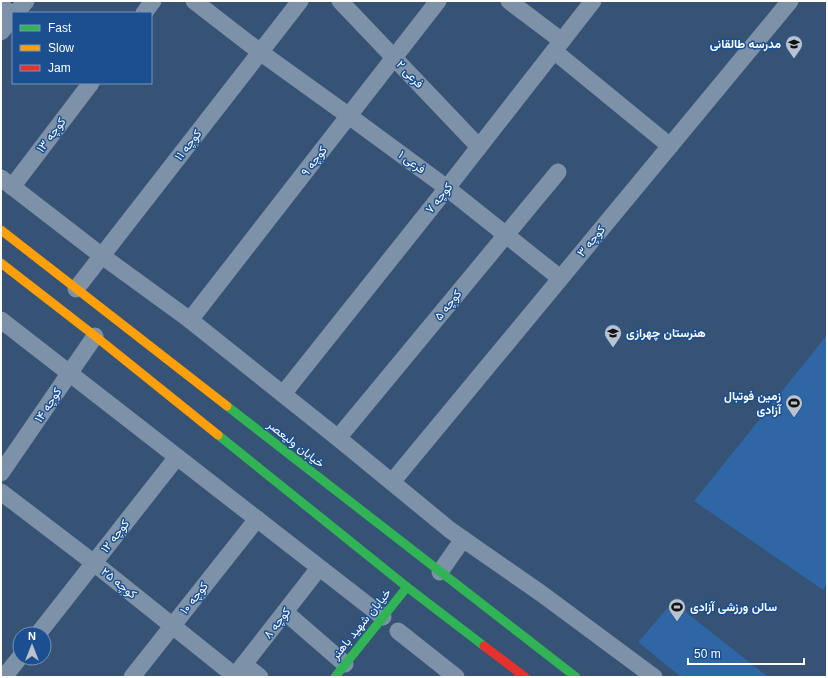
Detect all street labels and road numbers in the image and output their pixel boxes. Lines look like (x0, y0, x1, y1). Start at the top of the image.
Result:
street label: فرعی ۲ (393, 57, 426, 91)
street label: کوچه ۱۳ (33, 115, 69, 156)
street label: کوچه ۱۱ (172, 127, 205, 164)
street label: کوچه ۹ (298, 143, 331, 179)
street label: فرعی ۱ (395, 148, 428, 177)
street label: کوچه ۷ (422, 180, 456, 217)
street label: کوچه ۳ (574, 223, 609, 260)
street label: کوچه ۵ (431, 287, 465, 324)
street label: کوچه ۱۴ (32, 385, 65, 426)
street label: خیابان ولیعصر (263, 417, 327, 471)
street label: کوچه ۱۲ (98, 517, 133, 556)
street label: کوچه ۲۵ (98, 564, 140, 602)
street label: کوچه ۱۰ (177, 579, 212, 617)
street label: خیابان شهید باهنر (328, 586, 395, 664)
street label: کوچه ۸ (261, 605, 294, 642)

